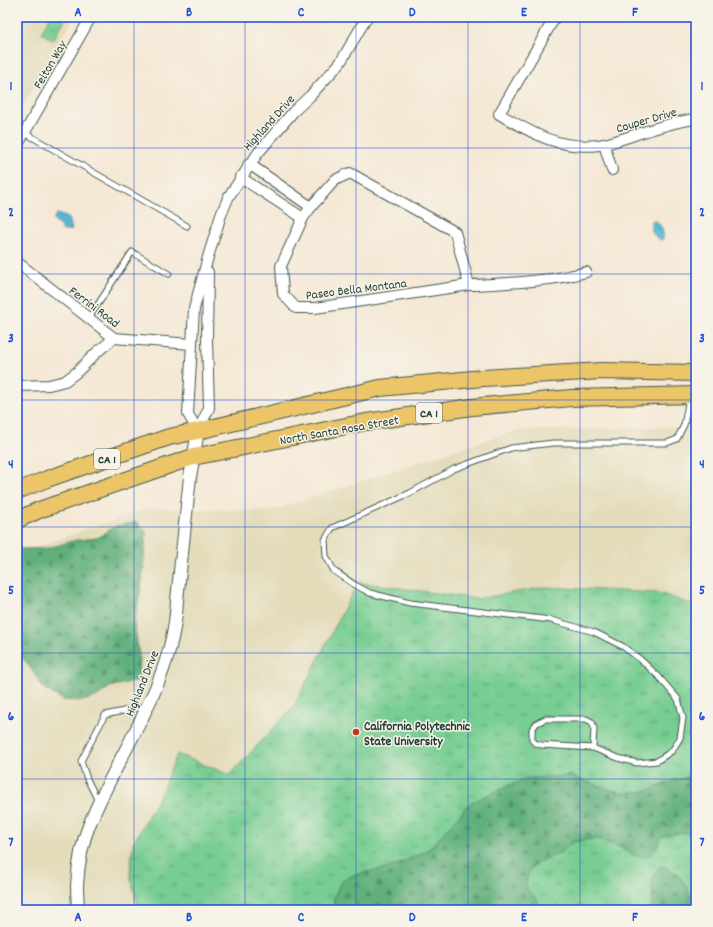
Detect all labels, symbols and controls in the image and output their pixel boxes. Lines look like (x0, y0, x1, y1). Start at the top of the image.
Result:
text: A (74, 4, 82, 23)
text: B (186, 4, 192, 23)
text: C (298, 4, 305, 23)
text: D (409, 4, 416, 23)
text: E (521, 4, 528, 23)
text: F (632, 4, 638, 23)
street label: Felton Way (30, 37, 73, 93)
text: 1 (10, 78, 13, 97)
text: 1 (701, 78, 704, 97)
street label: Highland Drive (239, 91, 301, 156)
street label: Couper Drive (614, 104, 680, 139)
text: 2 (8, 204, 14, 223)
text: 2 (699, 204, 705, 223)
street label: Paseo Bella Montana (305, 275, 409, 306)
street label: Ferrini Road (64, 283, 123, 333)
text: 3 (8, 330, 14, 349)
text: 3 (699, 330, 705, 349)
road number: CA 1 (416, 403, 442, 423)
street label: North Santa Rosa Street (278, 412, 401, 451)
road number: CA 1 (94, 449, 120, 469)
text: 4 (8, 456, 14, 475)
text: 4 (699, 456, 705, 475)
text: 5 (8, 582, 14, 601)
text: 5 (699, 582, 705, 601)
street label: Highland Drive (121, 648, 165, 720)
text: 6 (8, 708, 15, 727)
text: 6 (699, 708, 706, 727)
place label: California Polytechnic State University (364, 718, 470, 752)
marker: California Polytechnic State University (351, 727, 361, 737)
text: 7 (9, 834, 14, 853)
text: 7 (700, 834, 705, 853)
text: A (74, 909, 82, 927)
text: B (186, 909, 192, 927)
text: C (298, 909, 305, 927)
text: D (409, 909, 416, 927)
text: E (521, 909, 528, 927)
text: F (632, 909, 638, 927)

